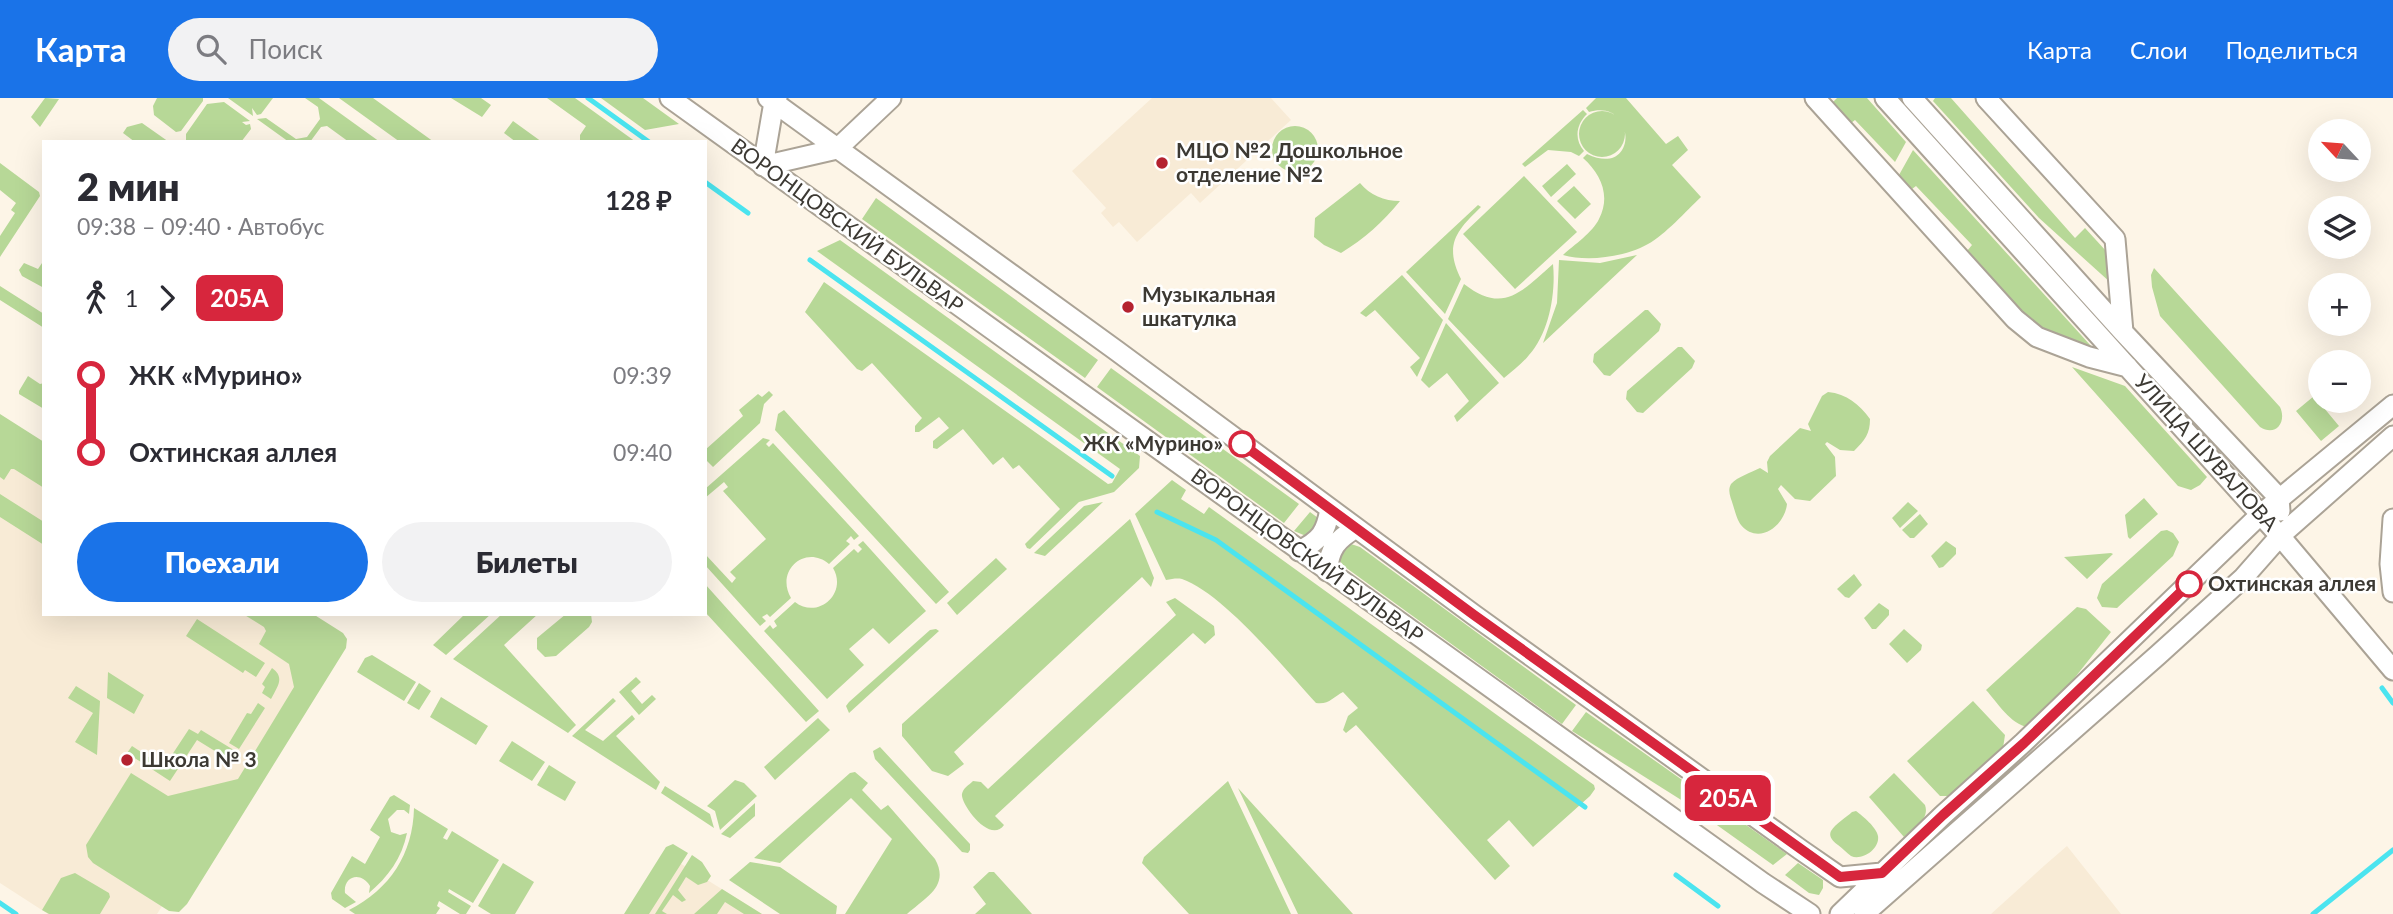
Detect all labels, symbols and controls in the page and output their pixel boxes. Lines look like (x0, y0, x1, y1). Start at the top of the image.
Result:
search box (168, 18, 658, 81)
text: Карта (35, 29, 126, 69)
icon: search (192, 30, 230, 68)
text: Поиск (248, 33, 323, 65)
text: Карта (2027, 35, 2092, 64)
text: Слои (2130, 35, 2187, 64)
text: Поделиться (2225, 35, 2358, 64)
north arrow (2308, 119, 2371, 182)
map controls (2308, 119, 2371, 413)
street label: ВОРОНЦОВСКИЙ БУЛЬВАР (727, 132, 969, 317)
place label: МЦО №2 Дошкольное отделение №2 (1176, 137, 1403, 186)
marker: МЦО №2 Дошкольное отделение №2 (1154, 155, 1170, 171)
text: 2 мин (77, 163, 180, 209)
text: 128 ₽ (605, 184, 672, 216)
button: layers (2308, 196, 2371, 259)
text: 09:38 – 09:40 · Автобус (77, 212, 325, 240)
button: + (2308, 273, 2371, 336)
icon: walk (77, 279, 115, 317)
icon: forward (148, 279, 186, 317)
place label: Музыкальная шкатулка (1142, 281, 1276, 330)
text: 205А (210, 283, 269, 312)
text: 1 (125, 284, 138, 312)
marker: Музыкальная шкатулка (1120, 299, 1136, 315)
button: − (2308, 350, 2371, 413)
text: ЖК «Мурино» (129, 359, 303, 391)
text: 09:39 (613, 361, 672, 389)
street label: УЛИЦА ШУВАЛОВА (2130, 368, 2285, 536)
place label: ЖК «Мурино» (1083, 430, 1223, 455)
marker: ЖК «Мурино» (1229, 431, 1255, 457)
text: Охтинская аллея (129, 436, 337, 468)
text: 09:40 (613, 438, 672, 466)
street label: ВОРОНЦОВСКИЙ БУЛЬВАР (1187, 462, 1429, 647)
button: Поехали (77, 522, 368, 602)
button: Билеты (382, 522, 672, 602)
place label: Охтинская аллея (2208, 570, 2376, 595)
marker: Охтинская аллея (2176, 571, 2202, 597)
place label: Школа № 3 (141, 746, 257, 771)
marker: Школа № 3 (119, 752, 135, 768)
line badge: 205А (1679, 775, 1777, 821)
text: 205А (1699, 783, 1757, 812)

